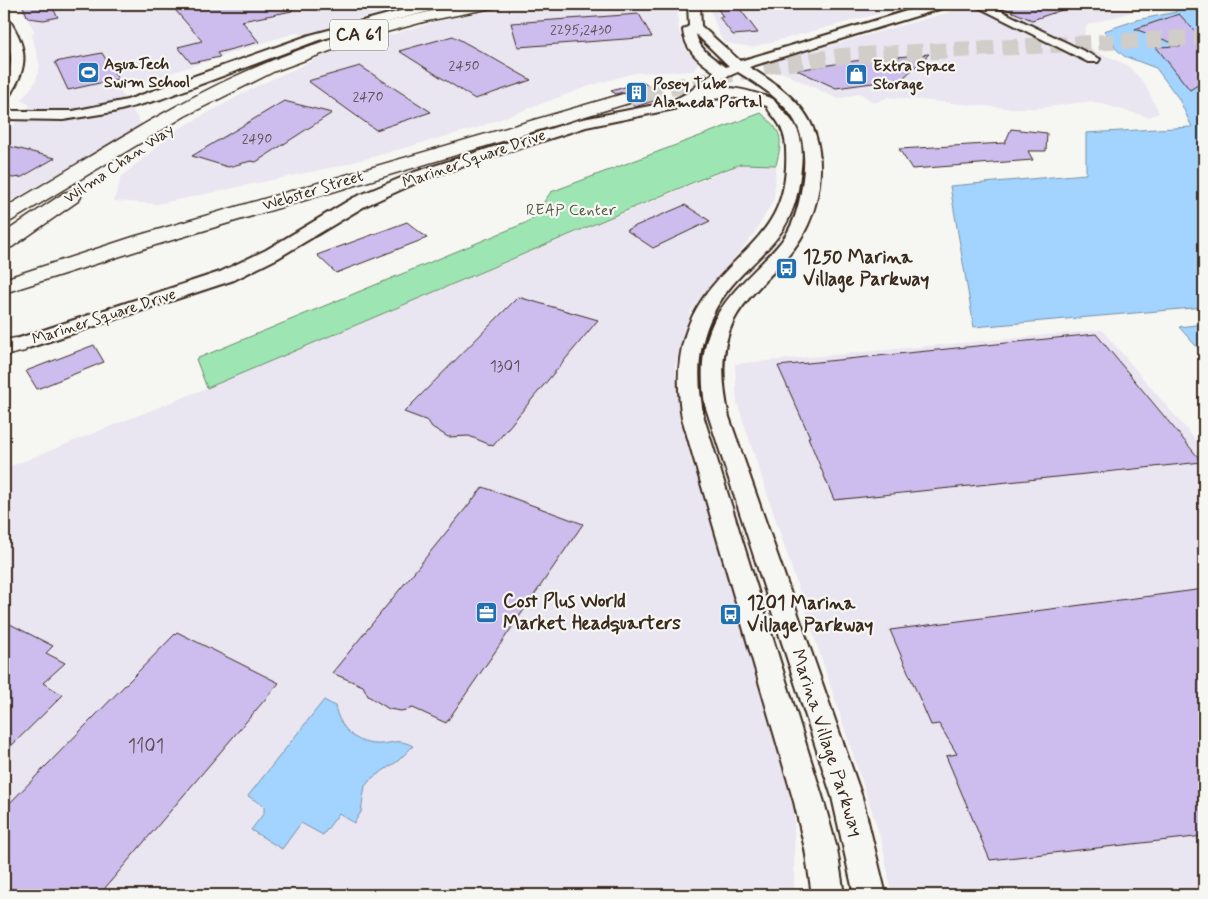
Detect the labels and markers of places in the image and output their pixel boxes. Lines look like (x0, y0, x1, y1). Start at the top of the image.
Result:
place label: AquaTech Swim School (104, 54, 190, 93)
place label: Extra Space Storage (873, 56, 956, 96)
sports icon: AquaTech Swim School (76, 61, 100, 85)
shop icon: Extra Space Storage (845, 63, 869, 87)
place label: Posey Tube Alameda Portal (653, 74, 762, 113)
building icon: Posey Tube Alameda Portal (625, 81, 649, 105)
place label: 1250 Marina Village Parkway (803, 245, 929, 293)
bus stop icon: 1250 Marina Village Parkway (775, 256, 799, 280)
place label: Cost Plus World Market Headquarters (503, 589, 681, 636)
place label: 1201 Marina Village Parkway (747, 591, 873, 639)
office icon: Cost Plus World Market Headquarters (475, 600, 499, 624)
bus stop icon: 1201 Marina Village Parkway (719, 602, 743, 626)

